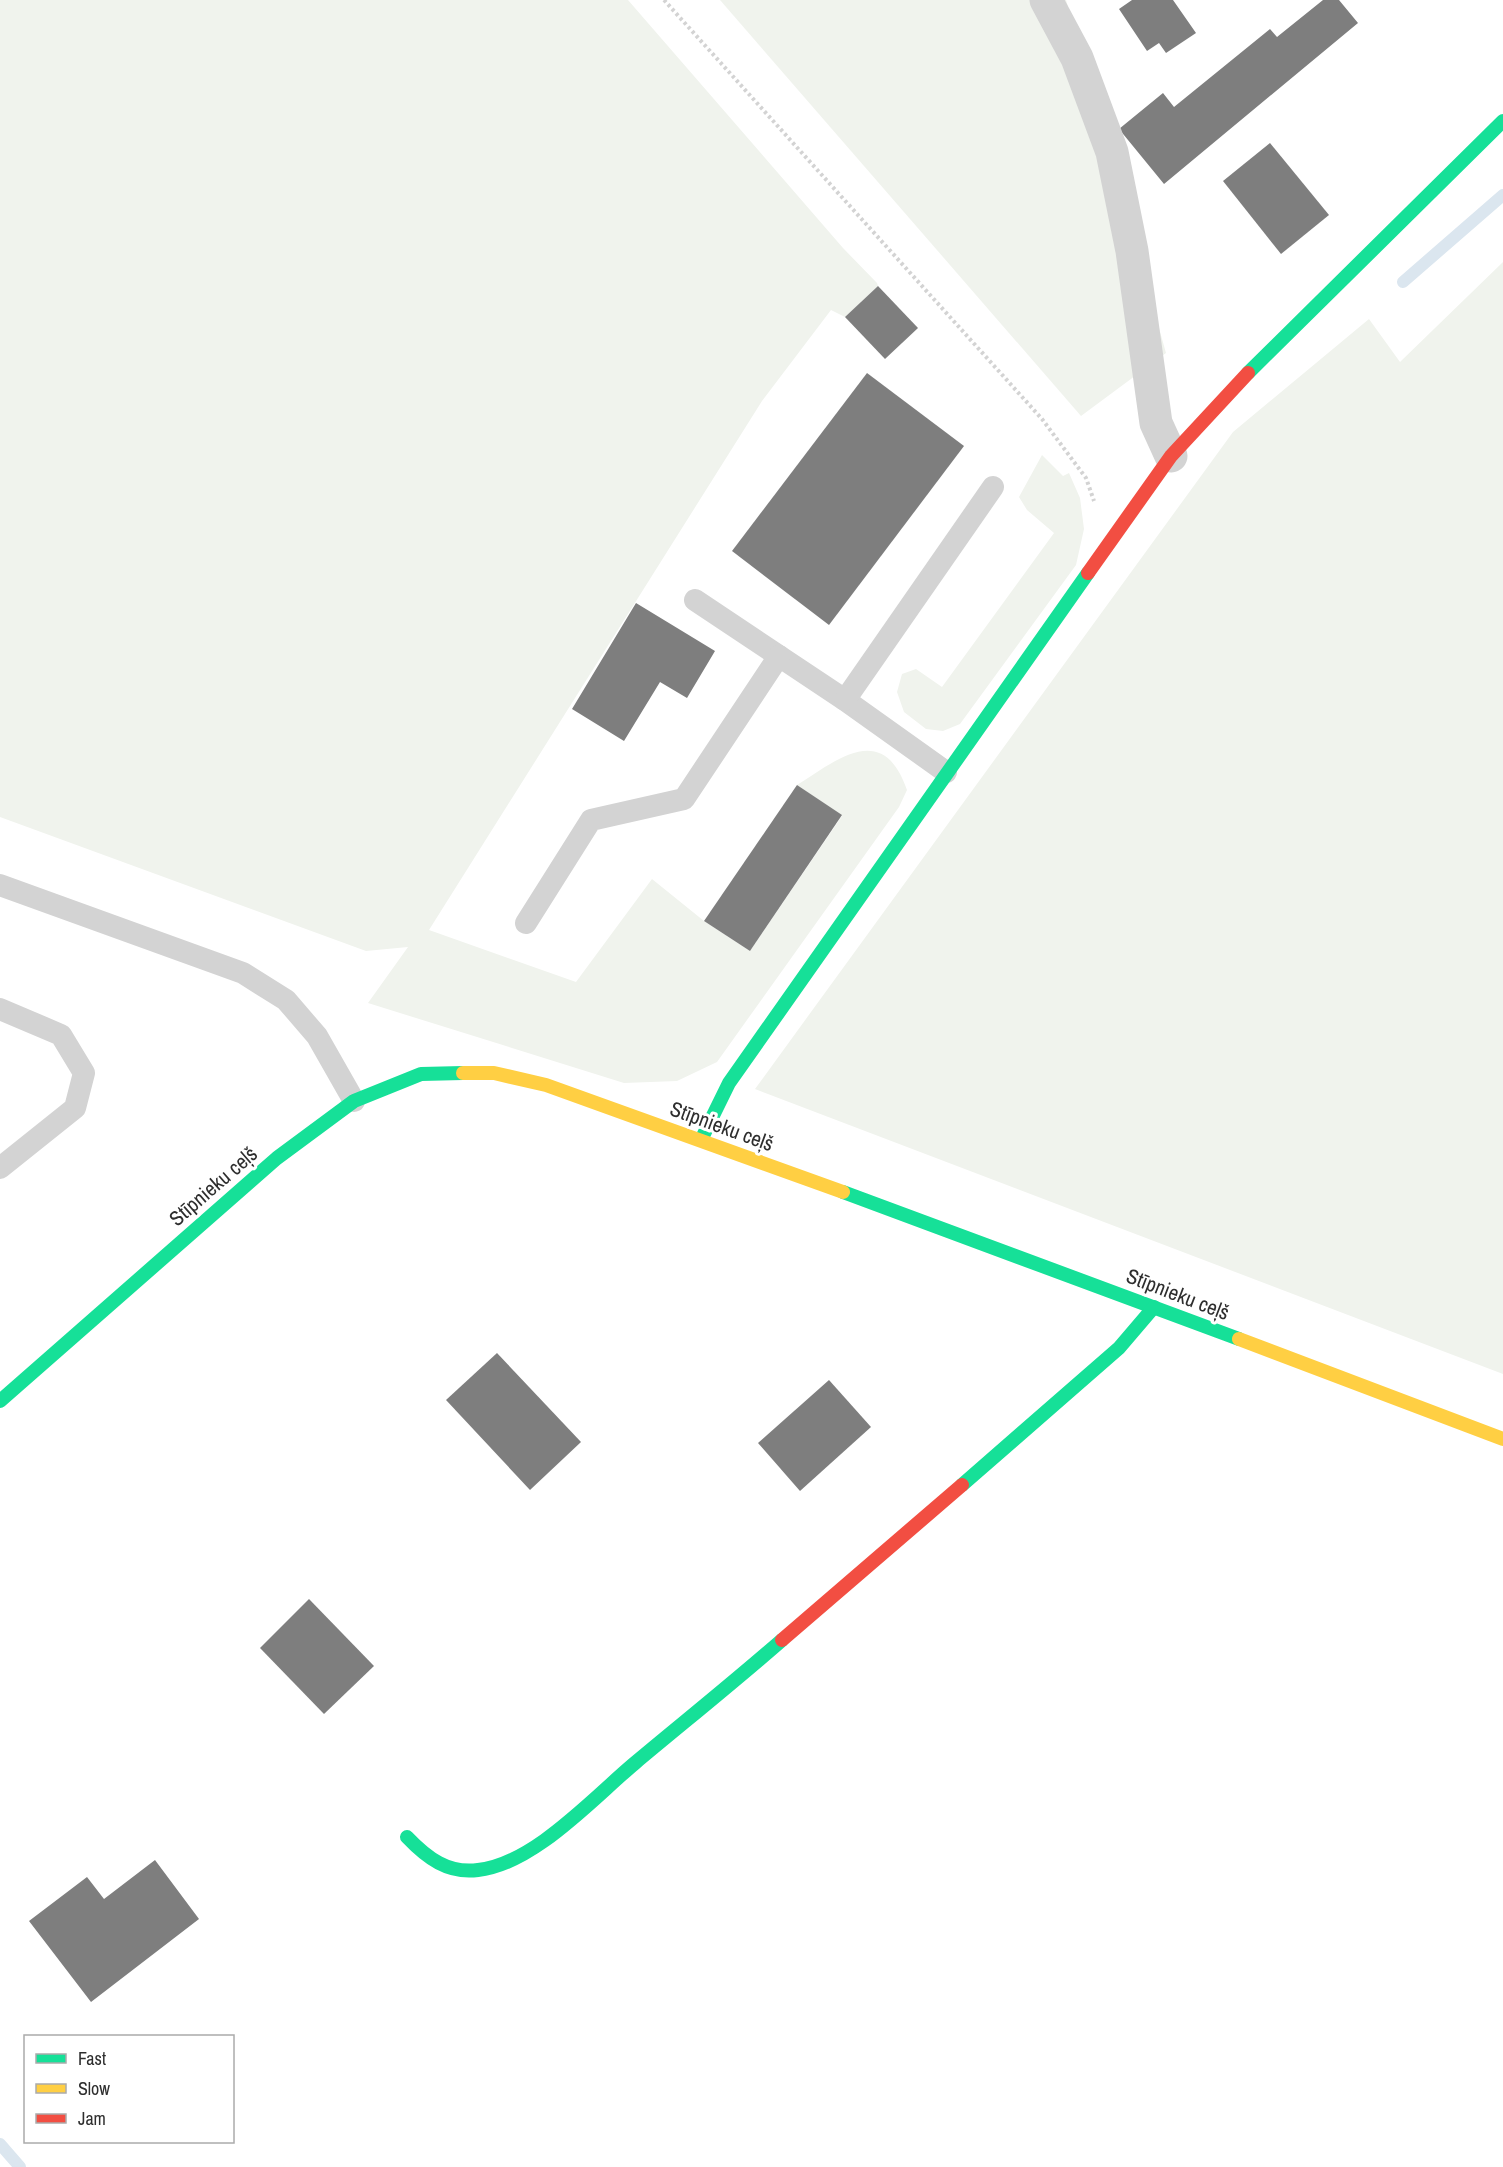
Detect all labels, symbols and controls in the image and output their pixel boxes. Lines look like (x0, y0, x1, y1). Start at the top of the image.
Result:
street label: Stīpnieku ceļš (666, 1094, 778, 1158)
street label: Stīpnieku ceļš (163, 1140, 263, 1232)
street label: Stīpnieku ceļš (1122, 1261, 1234, 1327)
legend (24, 2035, 234, 2143)
text: Fast (78, 2046, 106, 2071)
text: Slow (78, 2076, 110, 2101)
text: Jam (78, 2106, 106, 2131)

